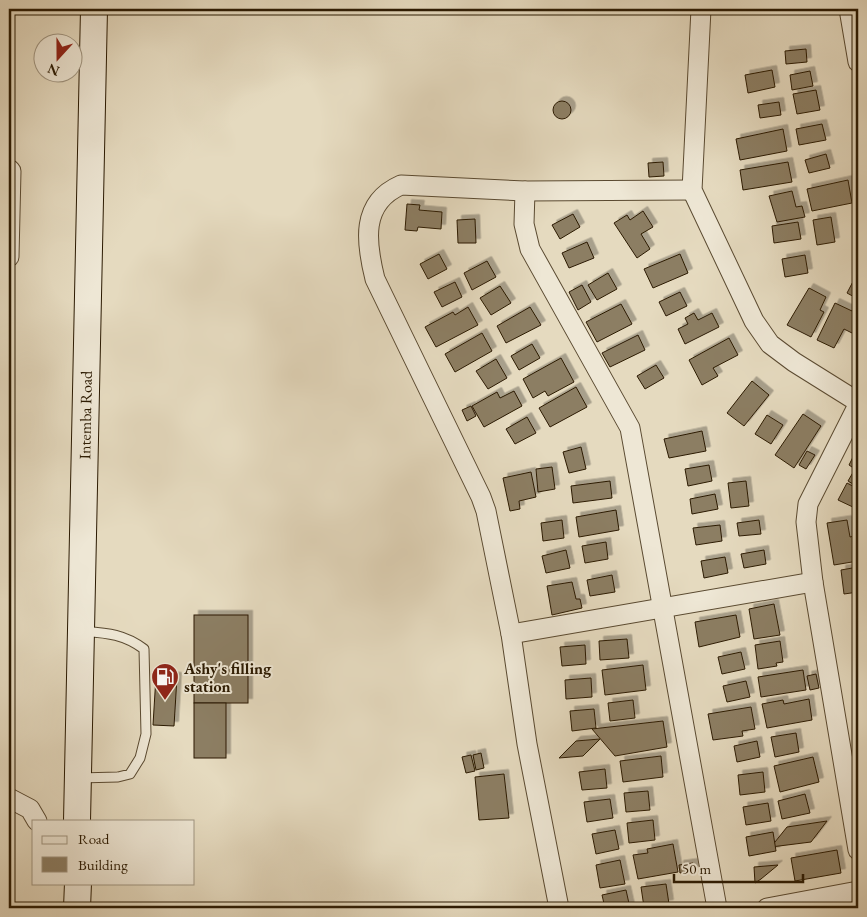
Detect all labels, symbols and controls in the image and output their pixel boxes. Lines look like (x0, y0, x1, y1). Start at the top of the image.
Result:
north arrow (32, 32, 82, 82)
text: N (44, 59, 62, 81)
street label: Intemba Road (74, 370, 97, 459)
place label: Ashy's filling station (183, 658, 272, 697)
fuel station icon: Ashy's filling station (150, 662, 180, 701)
legend (32, 820, 195, 884)
text: Road (78, 829, 110, 848)
scale bar (674, 852, 803, 884)
text: Building (78, 855, 128, 874)
text: 50 m (682, 859, 711, 878)

